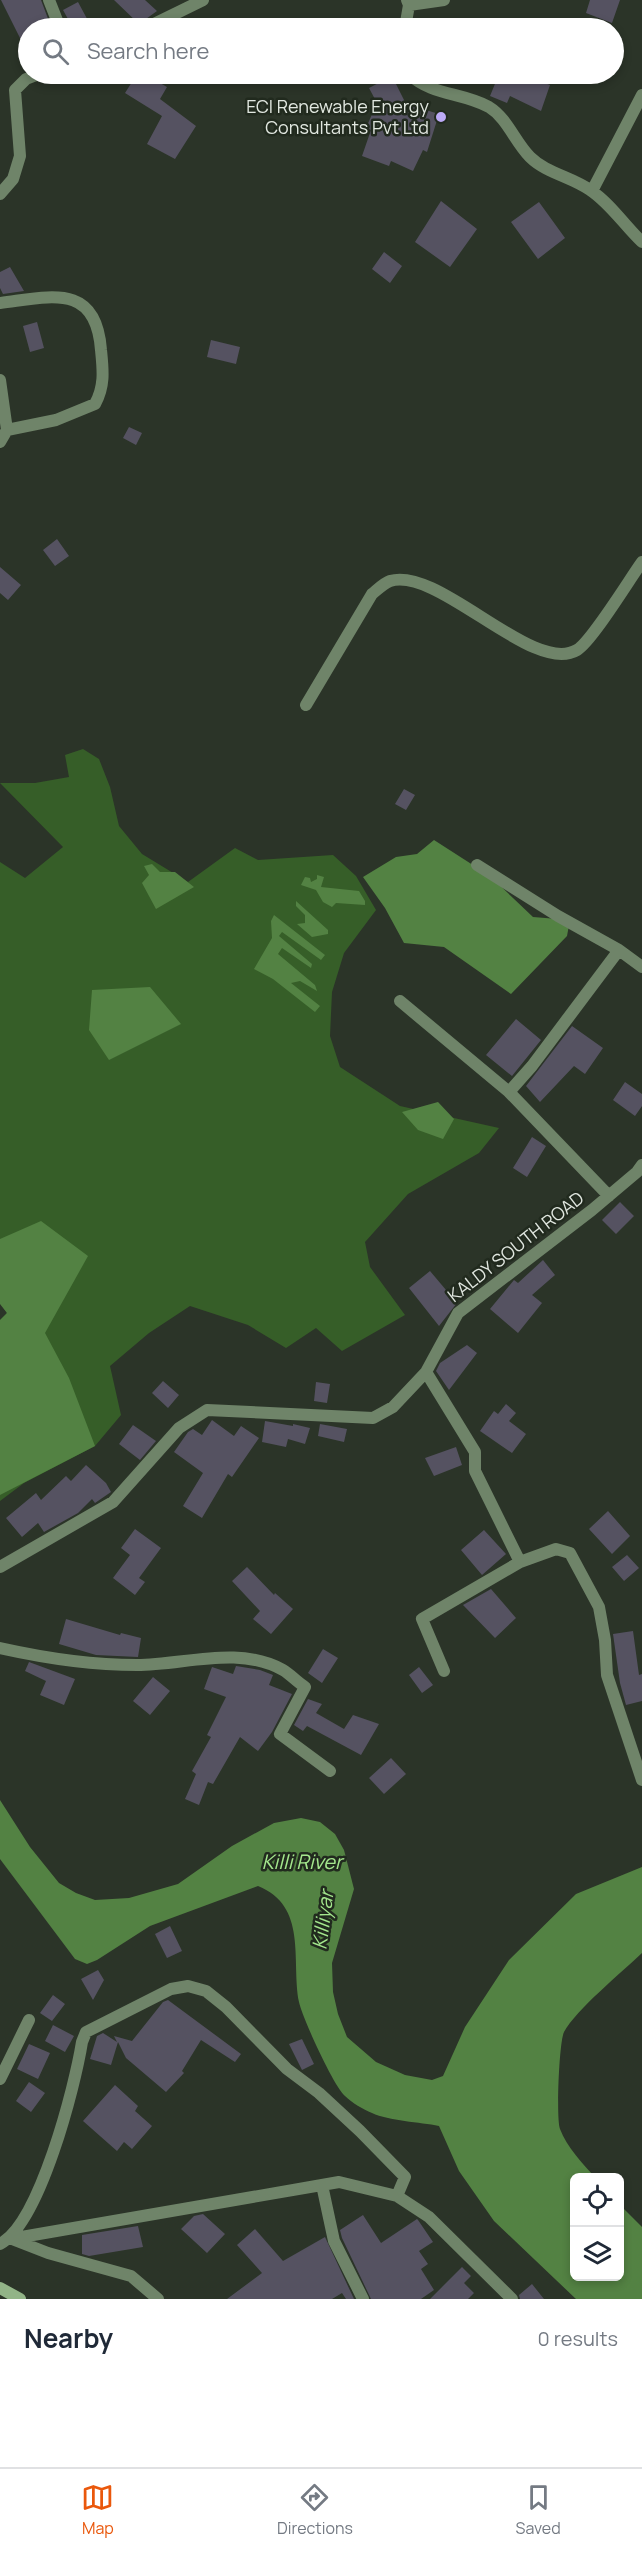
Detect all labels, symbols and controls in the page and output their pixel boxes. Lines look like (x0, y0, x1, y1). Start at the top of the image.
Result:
search box (18, 18, 624, 84)
icon: search (39, 35, 72, 68)
text: Search here (87, 36, 209, 66)
place label: ECI Renewable Energy Consultants Pvt Ltd (246, 94, 429, 139)
marker: ECI Renewable Energy Consultants Pvt Ltd (434, 110, 448, 124)
street label: KALDY SOUTH ROAD (442, 1185, 588, 1307)
water label: Killi River (262, 1848, 345, 1875)
water label: Killiyar (306, 1886, 340, 1951)
map controls (570, 2173, 624, 2281)
button: locate (570, 2173, 624, 2227)
button: layers (570, 2227, 624, 2281)
text: Nearby (24, 2320, 113, 2356)
text: 0 results (538, 2325, 618, 2352)
tab: Map (81, 2481, 114, 2539)
tab: Directions (277, 2481, 353, 2539)
tab: Saved (516, 2481, 561, 2539)

